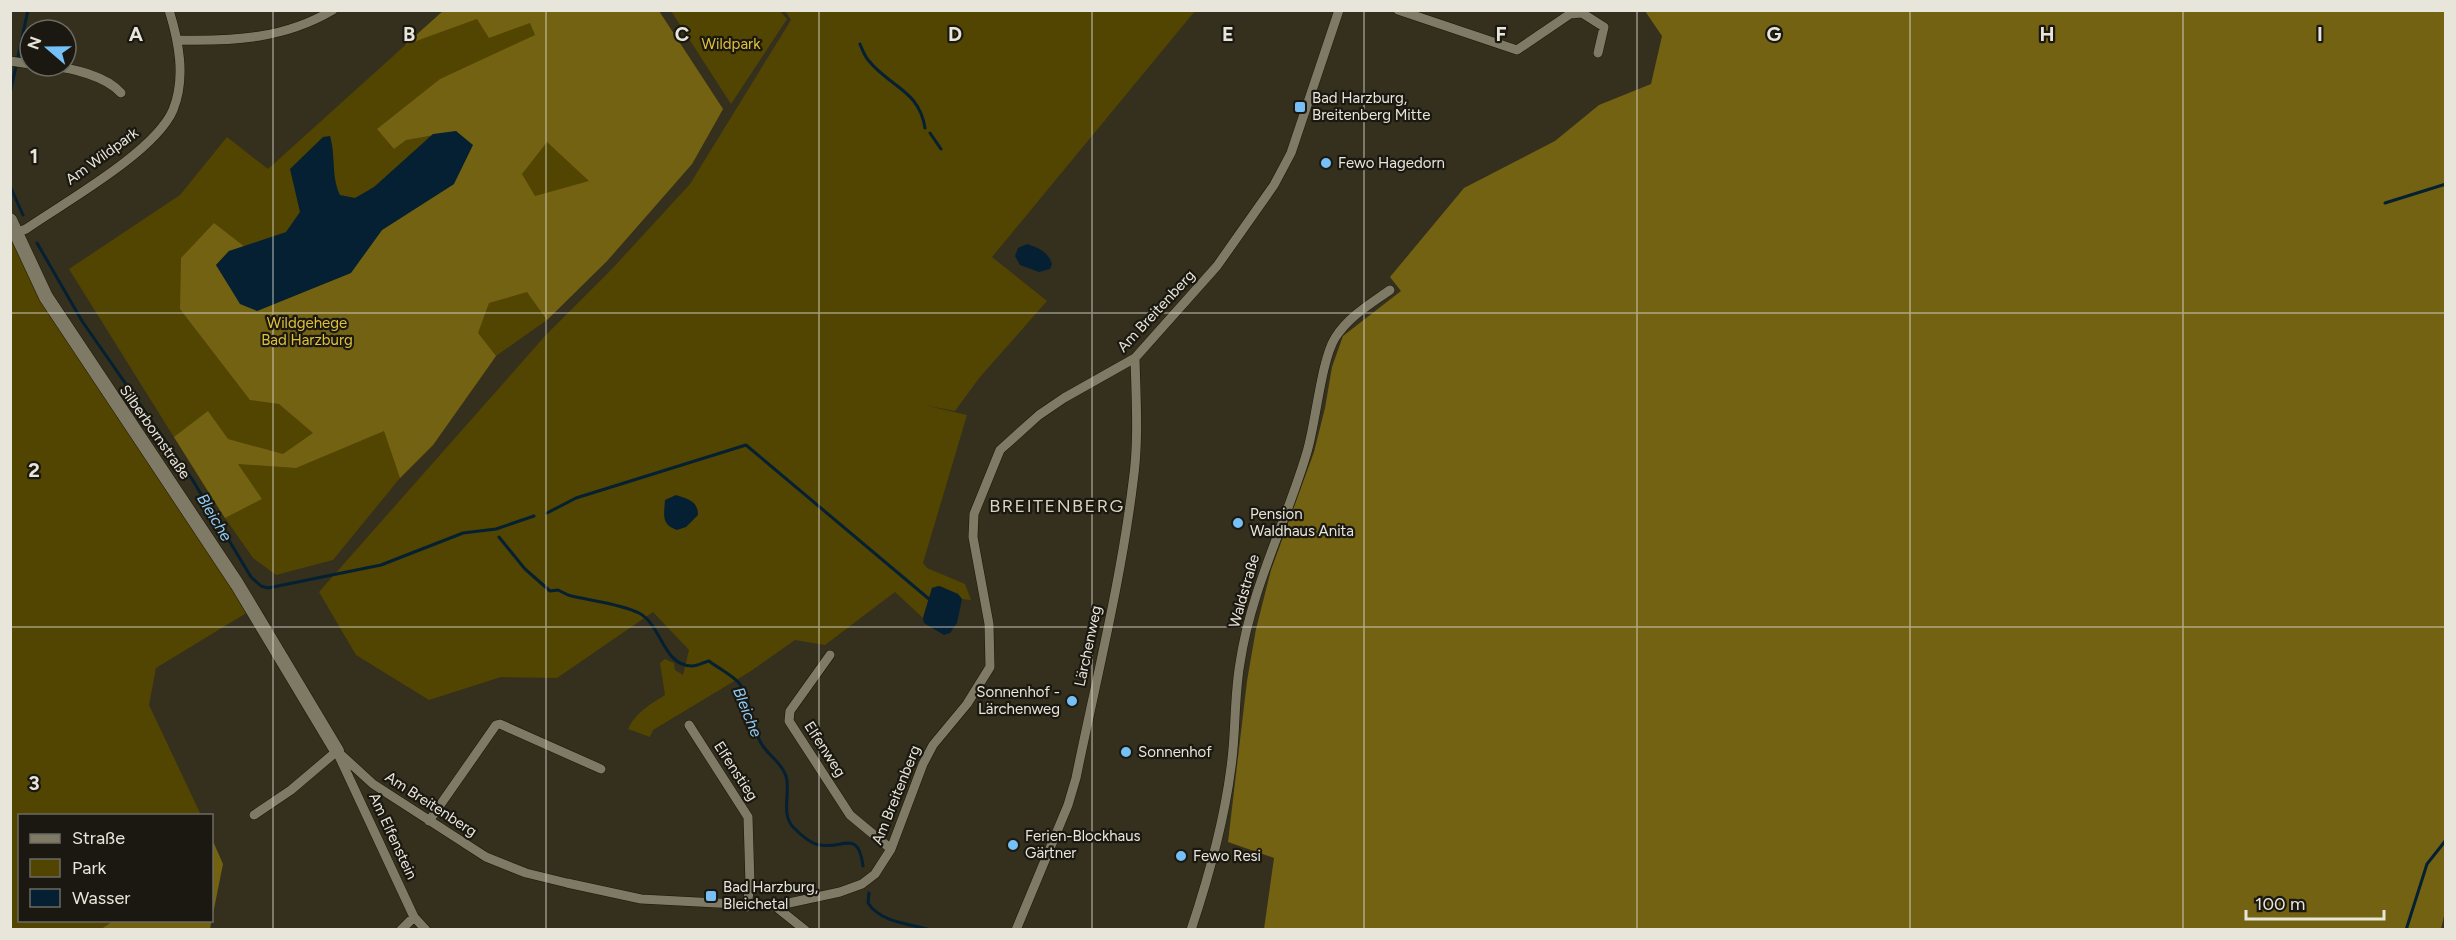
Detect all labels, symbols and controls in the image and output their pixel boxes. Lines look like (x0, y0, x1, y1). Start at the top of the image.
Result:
north arrow (18, 18, 78, 78)
text: A (129, 22, 144, 46)
text: B (403, 22, 415, 46)
text: C (675, 22, 689, 46)
text: D (948, 22, 962, 46)
text: E (1222, 22, 1234, 46)
text: F (1495, 22, 1507, 46)
text: G (1767, 22, 1782, 46)
text: H (2040, 22, 2055, 46)
text: I (2317, 22, 2323, 46)
text: N (23, 34, 45, 52)
park label: Wildpark (702, 35, 761, 53)
place label: Bad Harzburg, Breitenberg Mitte (1312, 89, 1430, 124)
marker: Bad Harzburg, Breitenberg Mitte (1293, 100, 1307, 114)
street label: Am Wildpark (62, 123, 142, 188)
text: 1 (30, 144, 38, 168)
place label: Fewo Hagedorn (1338, 154, 1445, 172)
marker: Fewo Hagedorn (1319, 156, 1333, 170)
street label: Am Breitenberg (1113, 266, 1199, 356)
park label: Wildgehege Bad Harzburg (261, 314, 353, 349)
street label: Silberbornstraße (116, 381, 194, 483)
text: 2 (28, 458, 40, 482)
water label: Bleiche (193, 490, 236, 545)
district label: BREITENBERG (989, 495, 1125, 517)
place label: Pension Waldhaus Anita (1250, 505, 1354, 540)
marker: Pension Waldhaus Anita (1231, 516, 1245, 530)
street label: Waldstraße (1225, 552, 1263, 630)
street label: Lärchenweg (1071, 604, 1105, 688)
place label: Sonnenhof - Lärchenweg (976, 683, 1060, 718)
water label: Bleiche (729, 684, 766, 740)
marker: Sonnenhof - Lärchenweg (1065, 694, 1079, 708)
street label: Elfenweg (800, 718, 850, 780)
street label: Elfenstieg (710, 738, 762, 804)
street label: Am Breitenberg (868, 743, 924, 847)
place label: Sonnenhof (1138, 743, 1212, 761)
marker: Sonnenhof (1119, 745, 1133, 759)
street label: Am Breitenberg (382, 768, 480, 840)
text: 3 (28, 771, 40, 795)
street label: Am Elfenstein (365, 790, 421, 882)
legend (18, 814, 213, 922)
text: Straße (72, 827, 125, 849)
place label: Ferien-Blockhaus Gärtner (1025, 827, 1141, 862)
marker: Ferien-Blockhaus Gärtner (1006, 838, 1020, 852)
place label: Fewo Resi (1193, 847, 1261, 865)
marker: Fewo Resi (1174, 849, 1188, 863)
text: Park (72, 857, 107, 879)
place label: Bad Harzburg, Bleichetal (723, 878, 818, 913)
scale bar (2246, 883, 2384, 921)
text: Wasser (72, 887, 130, 909)
marker: Bad Harzburg, Bleichetal (704, 889, 718, 903)
text: 100 m (2255, 893, 2305, 915)

